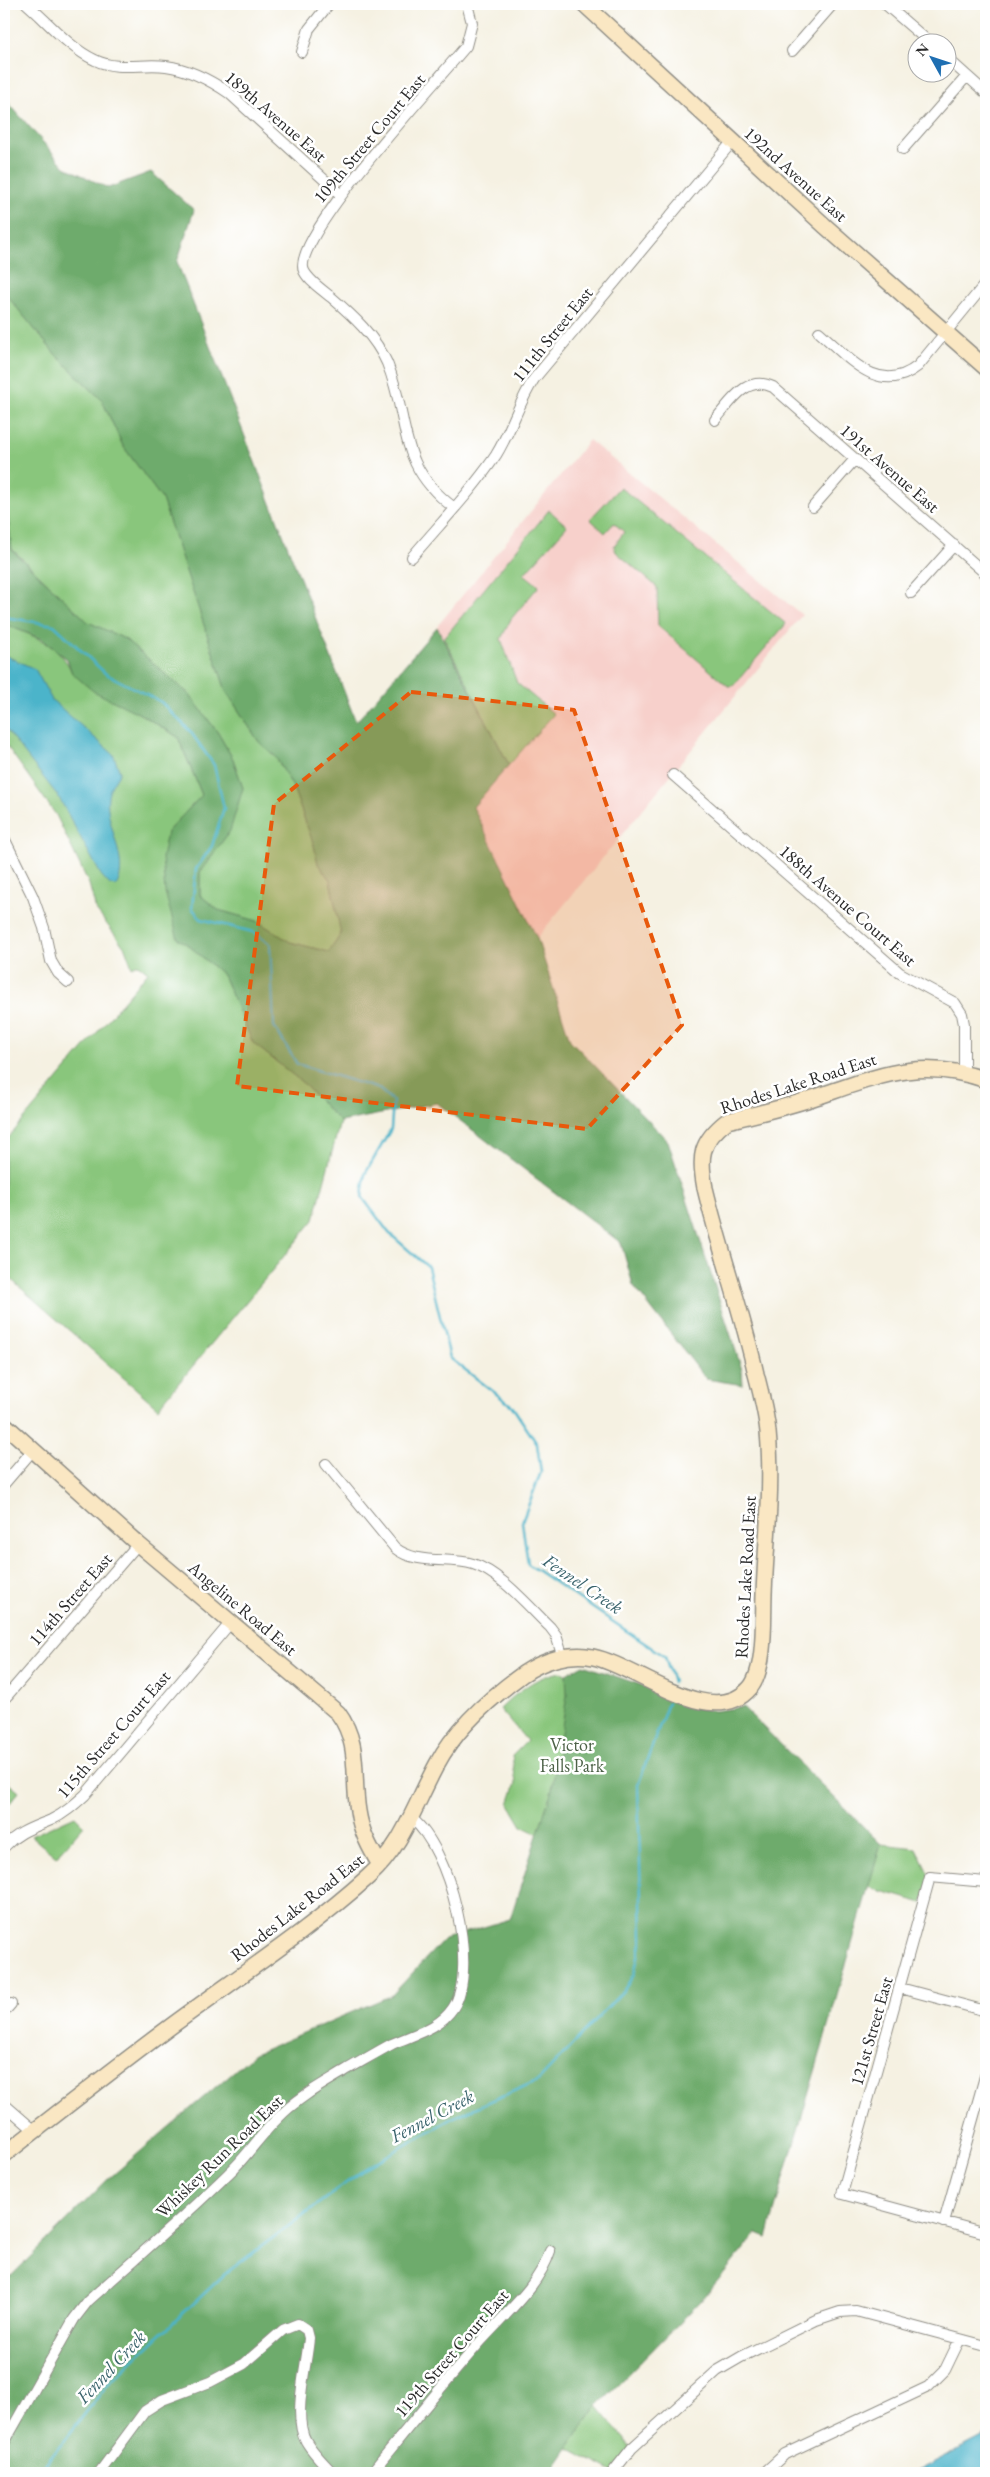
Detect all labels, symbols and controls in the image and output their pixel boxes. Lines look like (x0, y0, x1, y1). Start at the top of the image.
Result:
north arrow (908, 32, 958, 82)
text: N (912, 39, 933, 60)
street label: 189th Avenue East (220, 65, 332, 167)
street label: 109th Street Court East (308, 68, 430, 208)
street label: 192nd Avenue East (739, 121, 853, 227)
street label: 111th Street East (507, 281, 598, 386)
street label: 191st Avenue East (835, 418, 945, 518)
street label: 188th Avenue Court East (775, 839, 922, 971)
street label: Rhodes Lake Road East (717, 1047, 879, 1119)
street label: Rhodes Lake Road East (729, 1495, 761, 1659)
street label: 114th Street East (23, 1547, 117, 1650)
water label: Fennel Creek (537, 1548, 628, 1620)
street label: Angeline Road East (183, 1555, 302, 1661)
street label: 115th Street Court East (51, 1665, 175, 1803)
park label: Victor Falls Park (540, 1733, 605, 1777)
street label: Rhodes Lake Road East (226, 1848, 369, 1966)
street label: 121st Street East (844, 1973, 898, 2088)
water label: Fennel Creek (385, 2083, 479, 2149)
street label: Whiskey Run Road East (151, 2089, 288, 2223)
street label: 119th Street Court East (389, 2284, 513, 2422)
water label: Fennel Creek (70, 2325, 152, 2410)

